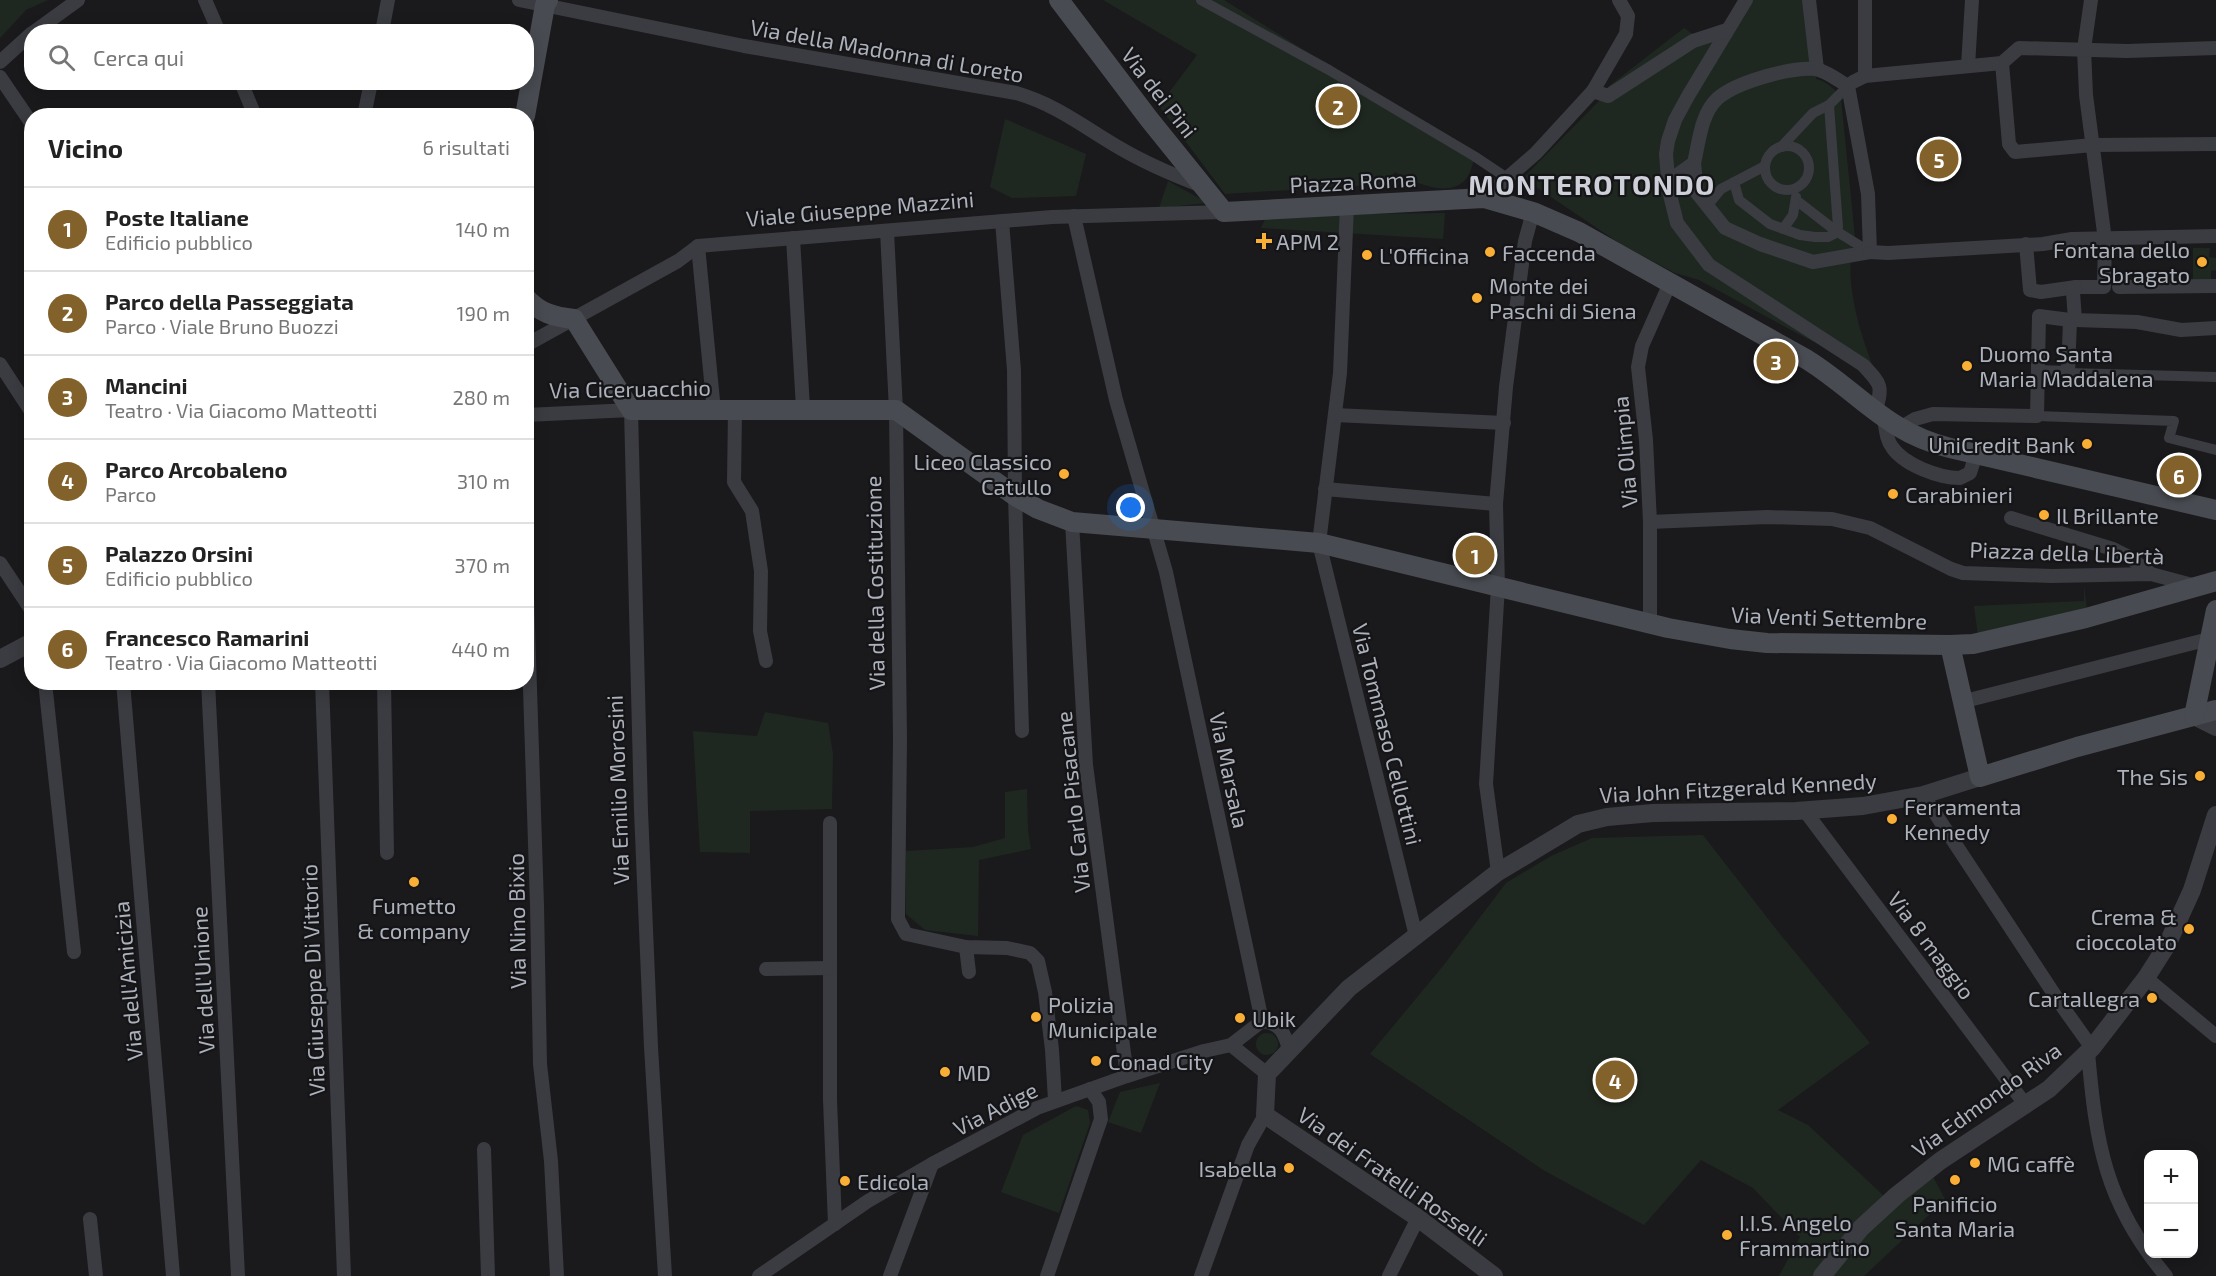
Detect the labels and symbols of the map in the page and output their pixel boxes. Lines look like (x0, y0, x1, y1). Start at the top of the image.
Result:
street label: Via della Madonna di Loreto (748, 13, 1026, 87)
street label: Via dei Pini (1117, 42, 1203, 142)
pin: 2 (1318, 84, 1358, 128)
pin: 5 (1920, 136, 1958, 182)
street label: Piazza Roma (1289, 165, 1417, 197)
district label: MONTEROTONDO (1468, 167, 1716, 201)
street label: Viale Giuseppe Mazzini (745, 185, 975, 231)
place label: APM 2 (1276, 228, 1339, 254)
marker: APM 2 (1257, 234, 1271, 248)
place label: Fontana dello Sbragato (2053, 236, 2190, 287)
place label: Faccenda (1502, 239, 1596, 265)
place label: L'Officina (1379, 242, 1469, 268)
marker: Faccenda (1483, 245, 1497, 259)
marker: L'Officina (1360, 248, 1374, 262)
marker: Fontana dello Sbragato (2195, 255, 2209, 269)
place label: Monte dei Paschi di Siena (1489, 272, 1637, 323)
marker: Monte dei Paschi di Siena (1470, 291, 1484, 305)
pin: 3 (1756, 338, 1796, 384)
place label: Duomo Santa Maria Maddalena (1979, 340, 2154, 391)
marker: Duomo Santa Maria Maddalena (1960, 359, 1974, 373)
street label: Via Ciceruacchio (549, 374, 711, 402)
street label: Via Olimpia (1606, 395, 1642, 509)
place label: UniCredit Bank (1928, 431, 2075, 457)
marker: UniCredit Bank (2080, 437, 2094, 451)
place label: Liceo Classico Catullo (913, 448, 1052, 499)
pin: 6 (2160, 452, 2198, 498)
marker: Liceo Classico Catullo (1057, 467, 1071, 481)
street label: Via della Costituzione (859, 475, 889, 691)
place label: Carabinieri (1905, 481, 2013, 507)
marker: Carabinieri (1886, 487, 1900, 501)
your location (1116, 493, 1145, 522)
place label: Il Brillante (2056, 502, 2159, 528)
marker: Il Brillante (2037, 508, 2051, 522)
pin: 1 (1456, 532, 1494, 578)
street label: Piazza della Libertà (1969, 536, 2165, 568)
street label: Via Venti Settembre (1731, 601, 1927, 633)
street label: Via Tommaso Cellottini (1348, 620, 1428, 848)
street label: Via Emilio Morosini (601, 695, 633, 885)
street label: Via Carlo Pisacane (1050, 710, 1094, 894)
street label: Via Marsala (1205, 710, 1255, 830)
place label: The Sis (2117, 763, 2188, 789)
street label: Via John Fitzgerald Kennedy (1599, 767, 1878, 807)
marker: The Sis (2193, 769, 2207, 783)
place label: Ferramenta Kennedy (1904, 793, 2021, 844)
marker: Ferramenta Kennedy (1885, 812, 1899, 826)
street label: Via Nino Bixio (502, 853, 530, 989)
street label: Via Giuseppe Di Vittorio (295, 864, 329, 1096)
marker: Fumetto & company (407, 875, 421, 889)
street label: Via 8 maggio (1883, 886, 1981, 1004)
place label: Fumetto & company (357, 892, 471, 943)
street label: Via dell'Amicizia (107, 900, 147, 1062)
place label: Crema & cioccolato (2075, 903, 2177, 954)
street label: Via dell'Unione (185, 906, 219, 1054)
marker: Crema & cioccolato (2182, 922, 2196, 936)
place label: Cartallegra (2028, 985, 2140, 1011)
place label: Polizia Municipale (1048, 991, 1157, 1042)
marker: Cartallegra (2145, 991, 2159, 1005)
place label: Ubik (1252, 1005, 1296, 1031)
marker: Polizia Municipale (1029, 1010, 1043, 1024)
marker: Ubik (1233, 1011, 1247, 1025)
street label: Via Edmondo Riva (1906, 1036, 2066, 1162)
place label: Conad City (1108, 1048, 1214, 1074)
marker: Conad City (1089, 1054, 1103, 1068)
pin: 4 (1596, 1058, 1634, 1102)
place label: MD (957, 1059, 991, 1085)
marker: MD (938, 1065, 952, 1079)
street label: Via Adige (949, 1076, 1041, 1140)
street label: Via dei Fratelli Rosselli (1293, 1101, 1493, 1251)
place label: MG caffè (1987, 1150, 2075, 1176)
place label: Isabella (1198, 1155, 1277, 1181)
marker: MG caffè (1968, 1156, 1982, 1170)
marker: Isabella (1282, 1161, 1296, 1175)
place label: Edicola (857, 1168, 929, 1194)
marker: Panificio Santa Maria (1948, 1173, 1962, 1187)
marker: Edicola (838, 1174, 852, 1188)
place label: Panificio Santa Maria (1895, 1190, 2015, 1241)
place label: I.I.S. Angelo Frammartino (1739, 1209, 1870, 1260)
marker: I.I.S. Angelo Frammartino (1720, 1228, 1734, 1242)

